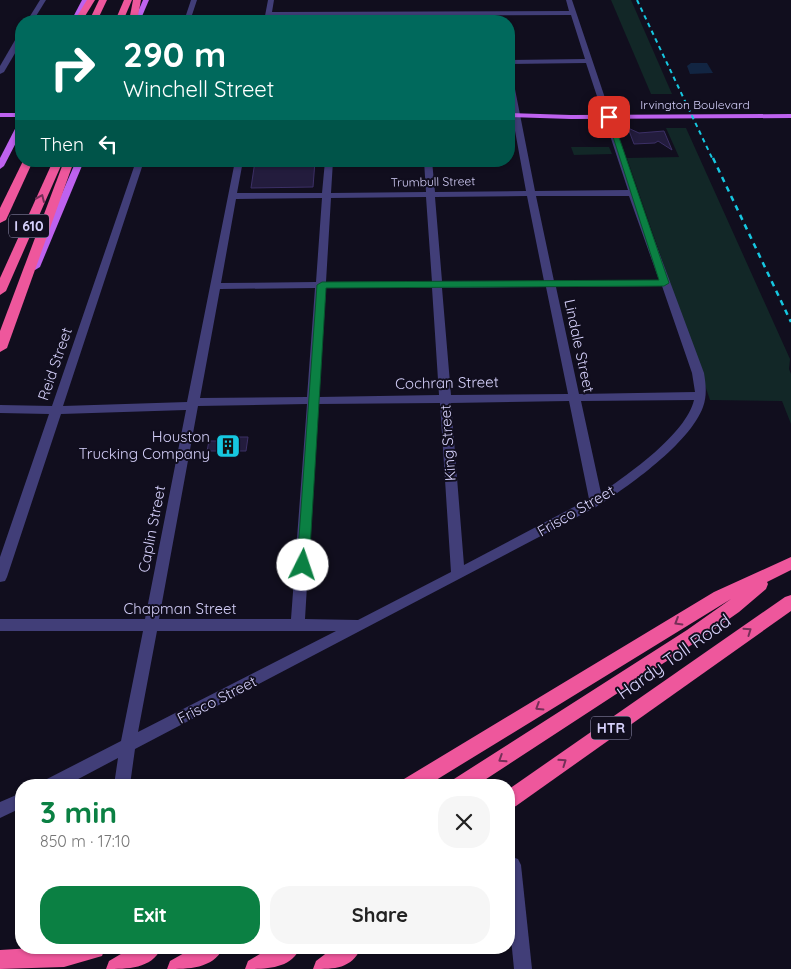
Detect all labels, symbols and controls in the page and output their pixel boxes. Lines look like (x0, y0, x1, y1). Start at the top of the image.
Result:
text: 290 m (123, 32, 226, 76)
icon: right (40, 35, 105, 100)
text: Winchell Street (123, 75, 274, 103)
pin (588, 96, 630, 138)
street label: Irvington Boulevard (640, 97, 750, 112)
icon: arrive (595, 103, 623, 131)
icon: left (94, 130, 122, 158)
text: Then (40, 132, 84, 156)
street label: Trumbull Street (391, 173, 475, 190)
one-way arrow (35, 194, 46, 203)
road number: I 610 (9, 215, 49, 238)
street label: Lindale Street (560, 298, 599, 394)
street label: Reid Street (33, 325, 76, 403)
street label: Cochran Street (395, 372, 499, 393)
street label: King Street (435, 404, 460, 482)
place label: Houston Trucking Company (79, 427, 210, 463)
building icon: Houston Trucking Company (215, 433, 241, 459)
street label: Frisco Street (534, 481, 618, 540)
street label: Caplin Street (134, 484, 169, 574)
position arrow (276, 538, 328, 590)
street label: Chapman Street (123, 599, 237, 618)
street label: Hardy Toll Road (612, 609, 735, 704)
one-way arrow (674, 616, 683, 626)
one-way arrow (742, 628, 752, 637)
street label: Frisco Street (174, 672, 260, 728)
one-way arrow (536, 701, 545, 711)
road number: HTR (591, 716, 631, 740)
one-way arrow (498, 752, 507, 762)
one-way arrow (557, 759, 567, 768)
text: 3 min (40, 793, 117, 831)
button: close (438, 796, 490, 848)
text: 850 m · 17:10 (40, 831, 130, 851)
button: Exit (40, 886, 260, 944)
button: Share (270, 886, 490, 944)

